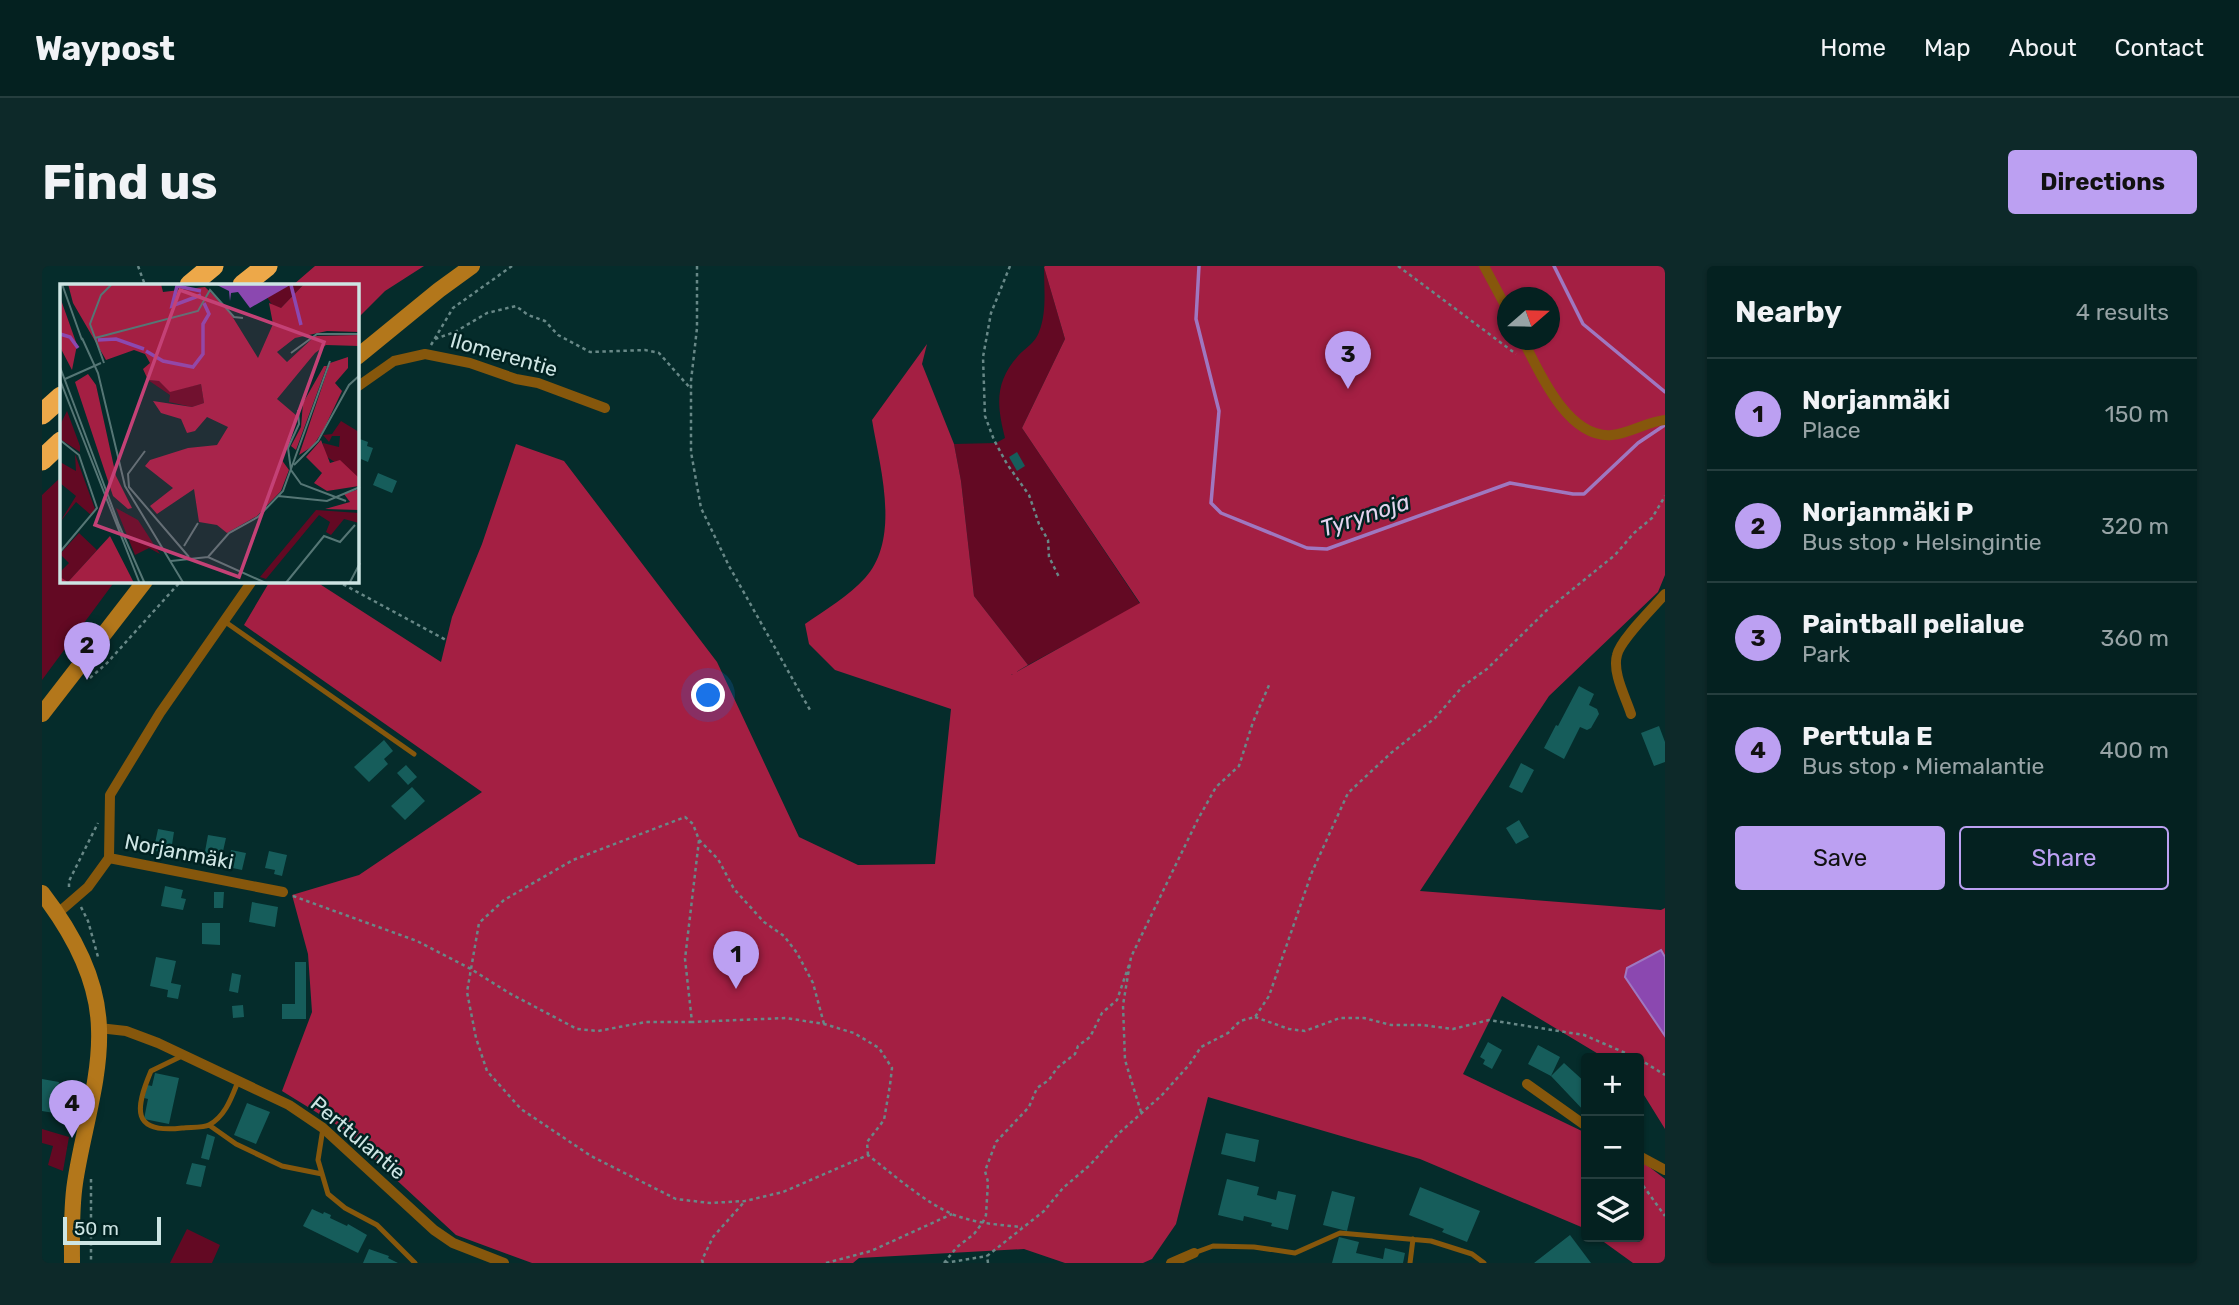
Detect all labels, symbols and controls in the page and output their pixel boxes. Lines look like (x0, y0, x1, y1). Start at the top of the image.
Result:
text: Waypost (35, 29, 175, 68)
text: Home (1820, 34, 1886, 62)
text: Map (1924, 34, 1971, 62)
text: About (2009, 34, 2077, 62)
text: Contact (2115, 34, 2204, 62)
button: Directions (2008, 150, 2197, 214)
text: Find us (42, 153, 218, 211)
inset map (60, 284, 359, 583)
north arrow (1497, 287, 1560, 350)
text: Nearby (1735, 294, 1842, 330)
text: 4 results (2076, 298, 2169, 326)
street label: Ilomerentie (448, 327, 561, 382)
pin: 3 (1325, 331, 1371, 389)
text: Norjanmäki (1802, 385, 1950, 416)
text: 1 (1752, 400, 1764, 428)
text: 150 m (2105, 400, 2169, 428)
text: Place (1802, 416, 1861, 444)
water label: Tyrynoja (1317, 487, 1413, 543)
text: Norjanmäki P (1802, 497, 1973, 528)
text: 2 (1751, 512, 1765, 540)
text: 320 m (2101, 512, 2169, 540)
text: Bus stop · Helsingintie (1802, 528, 2042, 556)
text: Paintball pelialue (1802, 609, 2025, 640)
pin: 2 (64, 622, 110, 680)
text: 3 (1750, 624, 1766, 652)
text: 360 m (2101, 624, 2169, 652)
text: Park (1802, 640, 1850, 668)
your location (691, 678, 725, 712)
text: Perttula E (1802, 721, 1933, 752)
text: 4 (1750, 736, 1766, 764)
text: 400 m (2099, 736, 2169, 764)
text: Bus stop · Miemalantie (1802, 752, 2044, 780)
button: Save (1735, 826, 1945, 890)
button: Share (1959, 826, 2169, 890)
street label: Norjanmäki (122, 829, 236, 874)
pin: 1 (713, 931, 759, 989)
map controls (1581, 1053, 1644, 1242)
button: + (1581, 1053, 1644, 1116)
pin: 4 (49, 1080, 95, 1138)
street label: Perttulantie (306, 1091, 411, 1185)
button: − (1581, 1116, 1644, 1179)
button: layers (1581, 1179, 1644, 1242)
scale bar (63, 1214, 161, 1246)
text: 50 m (74, 1217, 119, 1240)

